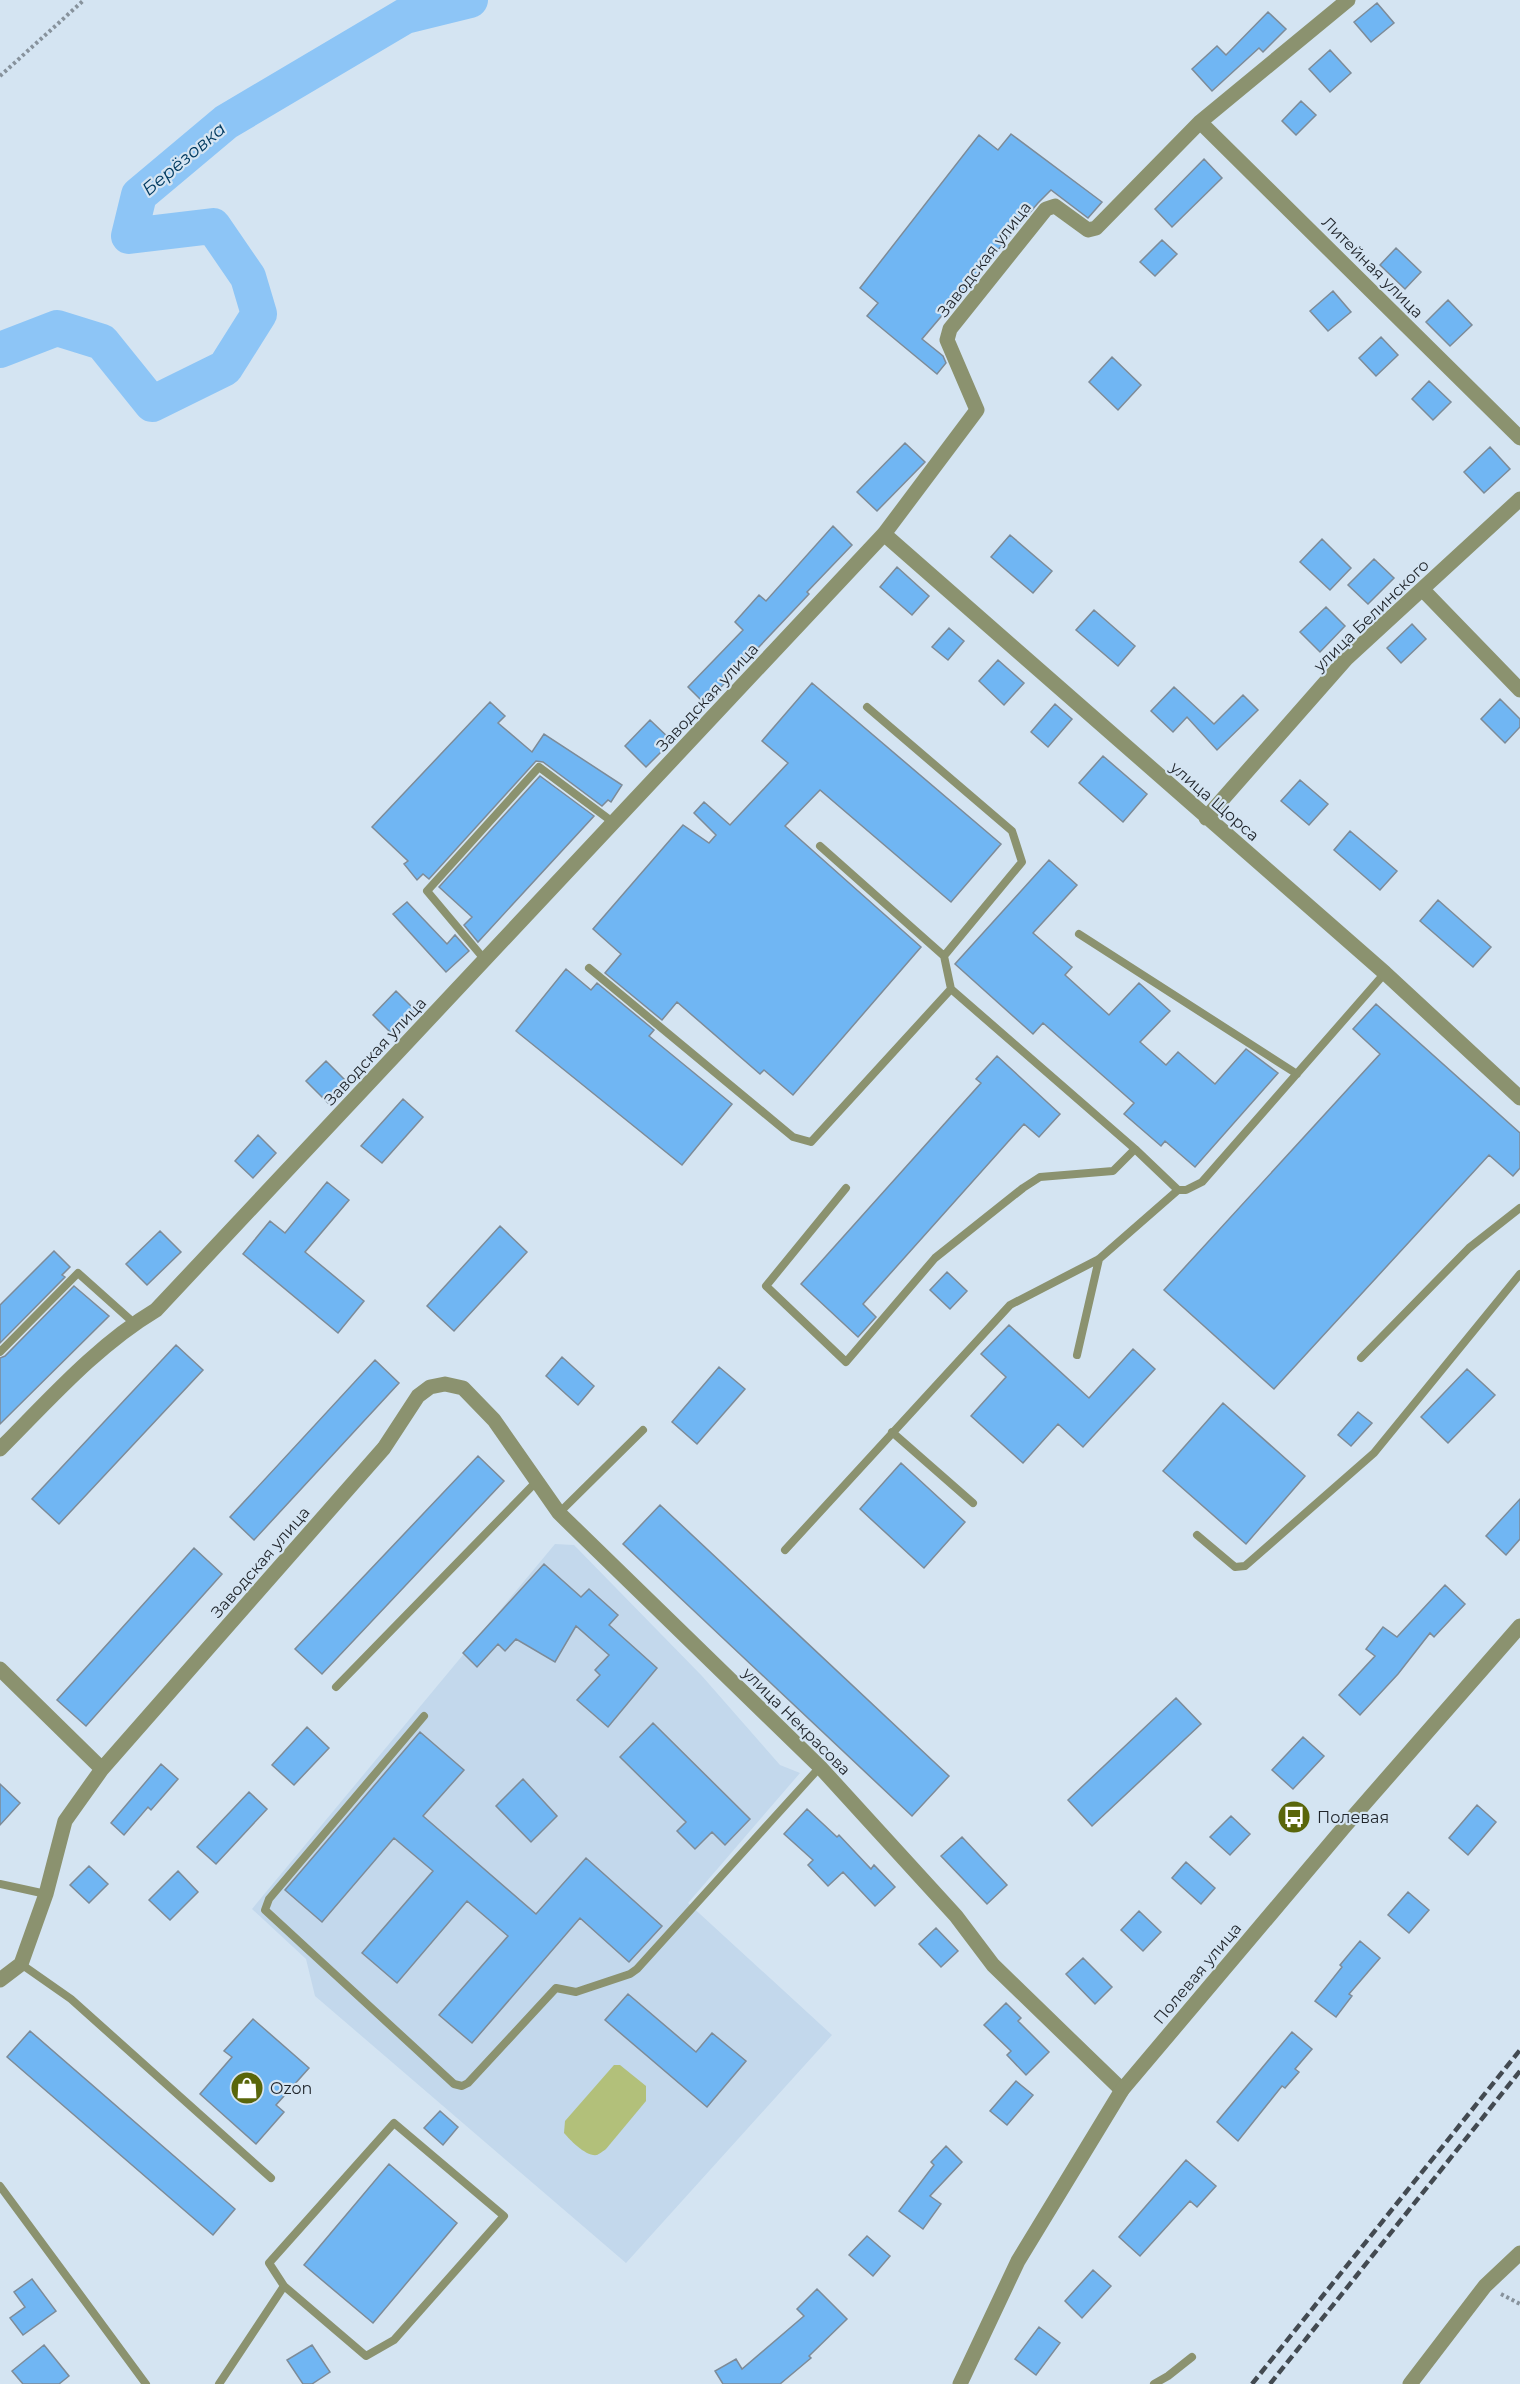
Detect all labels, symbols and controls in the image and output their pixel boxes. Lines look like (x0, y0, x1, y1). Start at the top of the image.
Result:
water label: Берёзовка (138, 118, 230, 200)
street label: Заводская улица (934, 198, 1035, 321)
street label: Литейная улица (1318, 213, 1427, 322)
street label: улица Белинского (1309, 555, 1433, 676)
street label: Заводская улица (652, 639, 762, 755)
street label: улица Щорса (1166, 757, 1263, 845)
street label: Заводская улица (320, 993, 430, 1109)
street label: Заводская улица (207, 1503, 314, 1622)
street label: улица Некрасова (738, 1663, 855, 1779)
bus stop icon: Полевая (1276, 1799, 1312, 1835)
place label: Полевая (1317, 1808, 1389, 1827)
street label: Полевая улица (1150, 1919, 1245, 2028)
shop icon: Ozon (229, 2070, 265, 2106)
place label: Ozon (270, 2079, 312, 2098)

